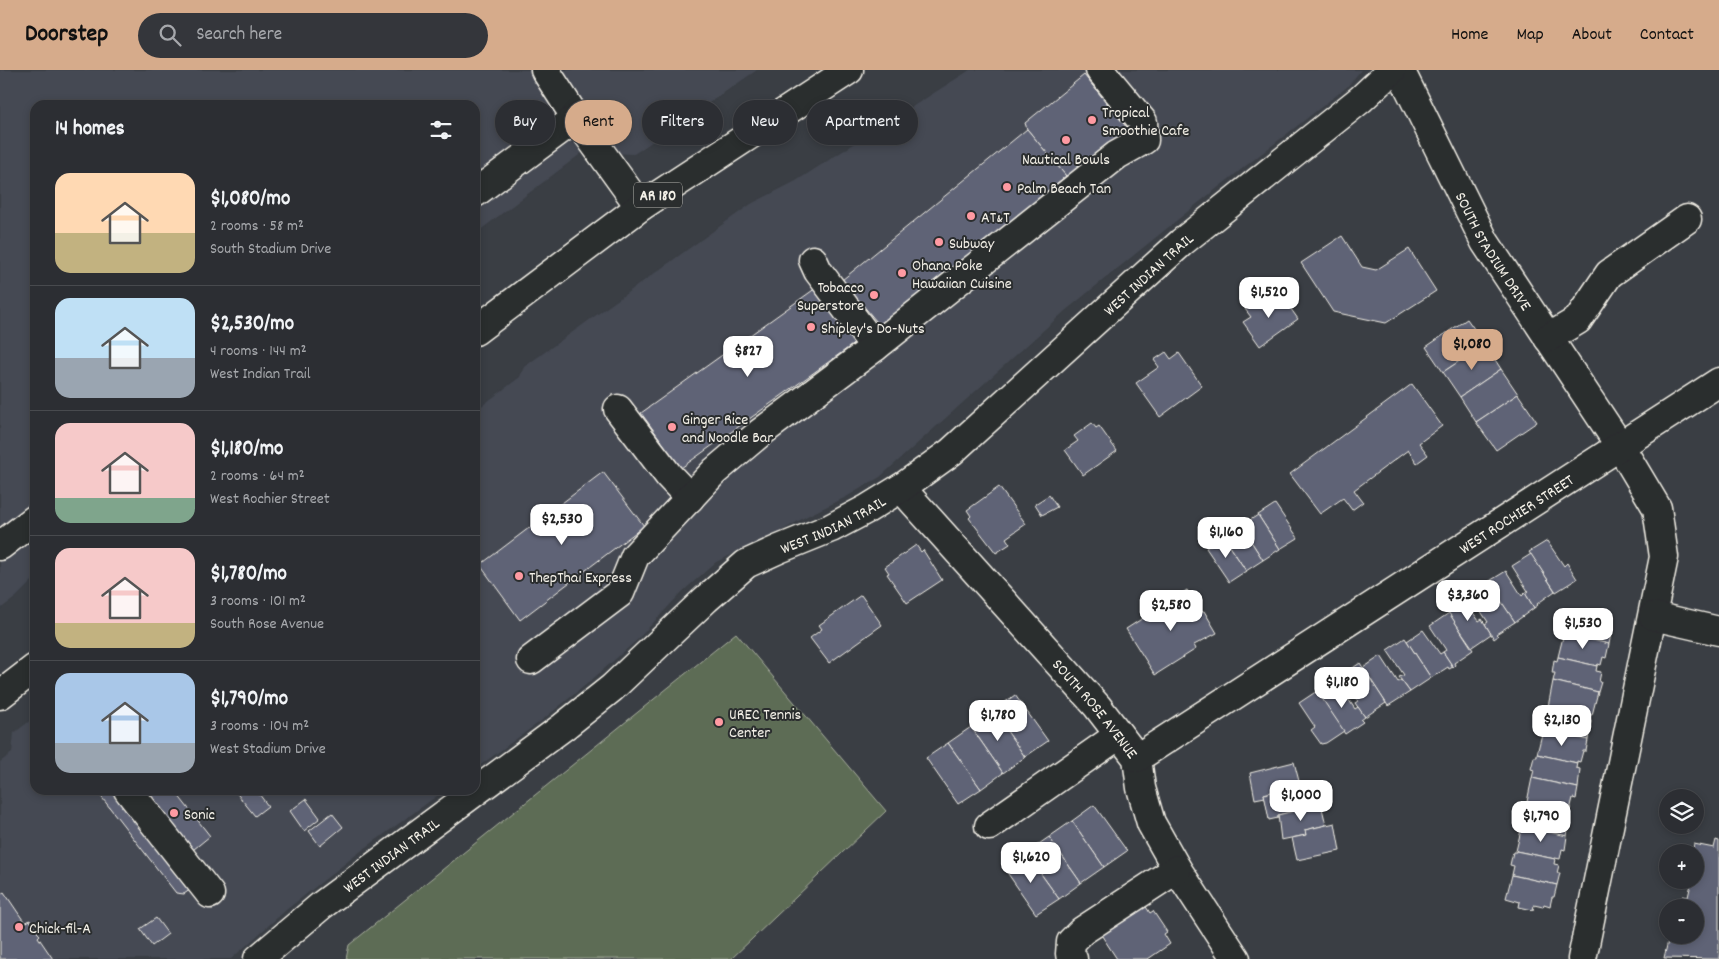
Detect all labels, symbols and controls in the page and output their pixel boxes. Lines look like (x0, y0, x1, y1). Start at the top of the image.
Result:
search box (138, 13, 488, 58)
text: Doorstep (25, 18, 108, 52)
icon: search (156, 21, 184, 49)
text: Search here (196, 22, 282, 49)
text: Home (1451, 23, 1488, 48)
text: Map (1516, 23, 1544, 48)
text: About (1572, 23, 1612, 48)
text: Contact (1640, 23, 1694, 48)
chip: Buy (495, 100, 555, 145)
chip: Rent (565, 100, 632, 145)
chip: Filters (642, 100, 723, 145)
chip: New (733, 100, 797, 145)
chip: Apartment (807, 100, 918, 145)
place label: Tropical Smoothie Cafe (1102, 102, 1189, 143)
marker: Tropical Smoothie Cafe (1086, 114, 1098, 126)
text: 14 homes (55, 115, 125, 145)
icon: filters (427, 116, 455, 144)
marker: Nautical Bowls (1060, 134, 1072, 146)
place label: Nautical Bowls (1022, 149, 1110, 172)
place label: Palm Beach Tan (1017, 178, 1111, 201)
marker: Palm Beach Tan (1001, 181, 1013, 193)
road number: AR 180 (634, 182, 682, 208)
text: $1,080/mo (210, 185, 290, 215)
street label: SOUTH STADIUM DRIVE (1448, 189, 1537, 317)
icon: home (95, 193, 155, 253)
place label: AT&T (981, 207, 1010, 230)
marker: AT&T (965, 210, 977, 222)
text: 2 rooms · 58 m² (210, 215, 304, 238)
street label: WEST INDIAN TRAIL (1099, 228, 1200, 322)
place label: Subway (949, 233, 995, 256)
marker: Subway (933, 236, 945, 248)
text: South Stadium Drive (210, 238, 331, 261)
place label: Ohana Poke Hawaiian Cuisine (912, 255, 1012, 296)
marker: Ohana Poke Hawaiian Cuisine (896, 267, 908, 279)
pin: $1,520 (1228, 276, 1310, 319)
place label: Tobacco Superstore (797, 277, 864, 318)
text: $1,520 (1250, 281, 1288, 304)
marker: Tobacco Superstore (868, 289, 880, 301)
text: $2,530/mo (210, 310, 294, 340)
icon: home (95, 318, 155, 378)
place label: Shipley's Do-Nuts (821, 318, 925, 341)
marker: Shipley's Do-Nuts (805, 321, 817, 333)
pin: $1,080 (1431, 328, 1513, 371)
text: $1,080 (1453, 333, 1491, 356)
pin: $827 (718, 336, 778, 378)
text: 4 rooms · 144 m² (210, 340, 306, 363)
text: $827 (734, 340, 762, 363)
text: West Indian Trail (210, 363, 310, 386)
place label: Ginger Rice and Noodle Bar (682, 409, 773, 450)
marker: Ginger Rice and Noodle Bar (666, 421, 678, 433)
text: $1,180/mo (210, 435, 283, 465)
icon: home (95, 443, 155, 503)
text: 2 rooms · 64 m² (210, 465, 305, 488)
street label: WEST ROCHIER STREET (1455, 469, 1580, 561)
text: West Rochier Street (210, 488, 330, 511)
street label: WEST INDIAN TRAIL (777, 491, 891, 561)
pin: $2,530 (521, 504, 603, 546)
text: $2,530 (541, 508, 583, 531)
pin: $1,160 (1185, 516, 1267, 559)
text: $1,160 (1209, 521, 1243, 544)
text: $1,780/mo (210, 560, 287, 590)
place label: ThepThai Express (529, 567, 632, 590)
icon: home (95, 568, 155, 628)
marker: ThepThai Express (513, 570, 525, 582)
pin: $3,360 (1427, 580, 1509, 622)
text: $3,360 (1447, 584, 1489, 607)
text: 3 rooms · 101 m² (210, 590, 306, 613)
pin: $2,580 (1130, 590, 1212, 632)
text: $2,580 (1151, 594, 1191, 617)
pin: $1,530 (1542, 608, 1624, 650)
text: $1,530 (1564, 612, 1602, 635)
text: South Rose Avenue (210, 613, 324, 636)
street label: SOUTH ROSE AVENUE (1046, 655, 1143, 765)
pin: $1,180 (1301, 666, 1383, 709)
text: $1,180 (1325, 671, 1359, 694)
text: $1,790/mo (210, 685, 288, 715)
icon: home (95, 693, 155, 753)
pin: $1,780 (957, 700, 1039, 742)
place label: UREC Tennis Center (729, 704, 801, 745)
text: $1,780 (980, 704, 1016, 727)
pin: $2,130 (1521, 704, 1603, 747)
text: $2,130 (1543, 709, 1581, 732)
text: 3 rooms · 104 m² (210, 715, 309, 738)
marker: UREC Tennis Center (713, 716, 725, 728)
text: West Stadium Drive (210, 738, 326, 761)
pin: $1,000 (1260, 780, 1342, 822)
text: $1,000 (1281, 784, 1321, 807)
map controls (1659, 789, 1704, 944)
button: layers (1659, 789, 1704, 834)
pin: $1,790 (1500, 800, 1582, 843)
place label: Sonic (184, 804, 215, 827)
text: $1,790 (1523, 805, 1559, 828)
marker: Sonic (168, 807, 180, 819)
street label: WEST INDIAN TRAIL (339, 813, 445, 900)
pin: $1,620 (990, 842, 1072, 884)
button: + (1659, 844, 1704, 889)
text: $1,620 (1012, 846, 1050, 869)
button: − (1659, 899, 1704, 944)
place label: Chick-fil-A (29, 918, 91, 941)
marker: Chick-fil-A (13, 921, 25, 933)

